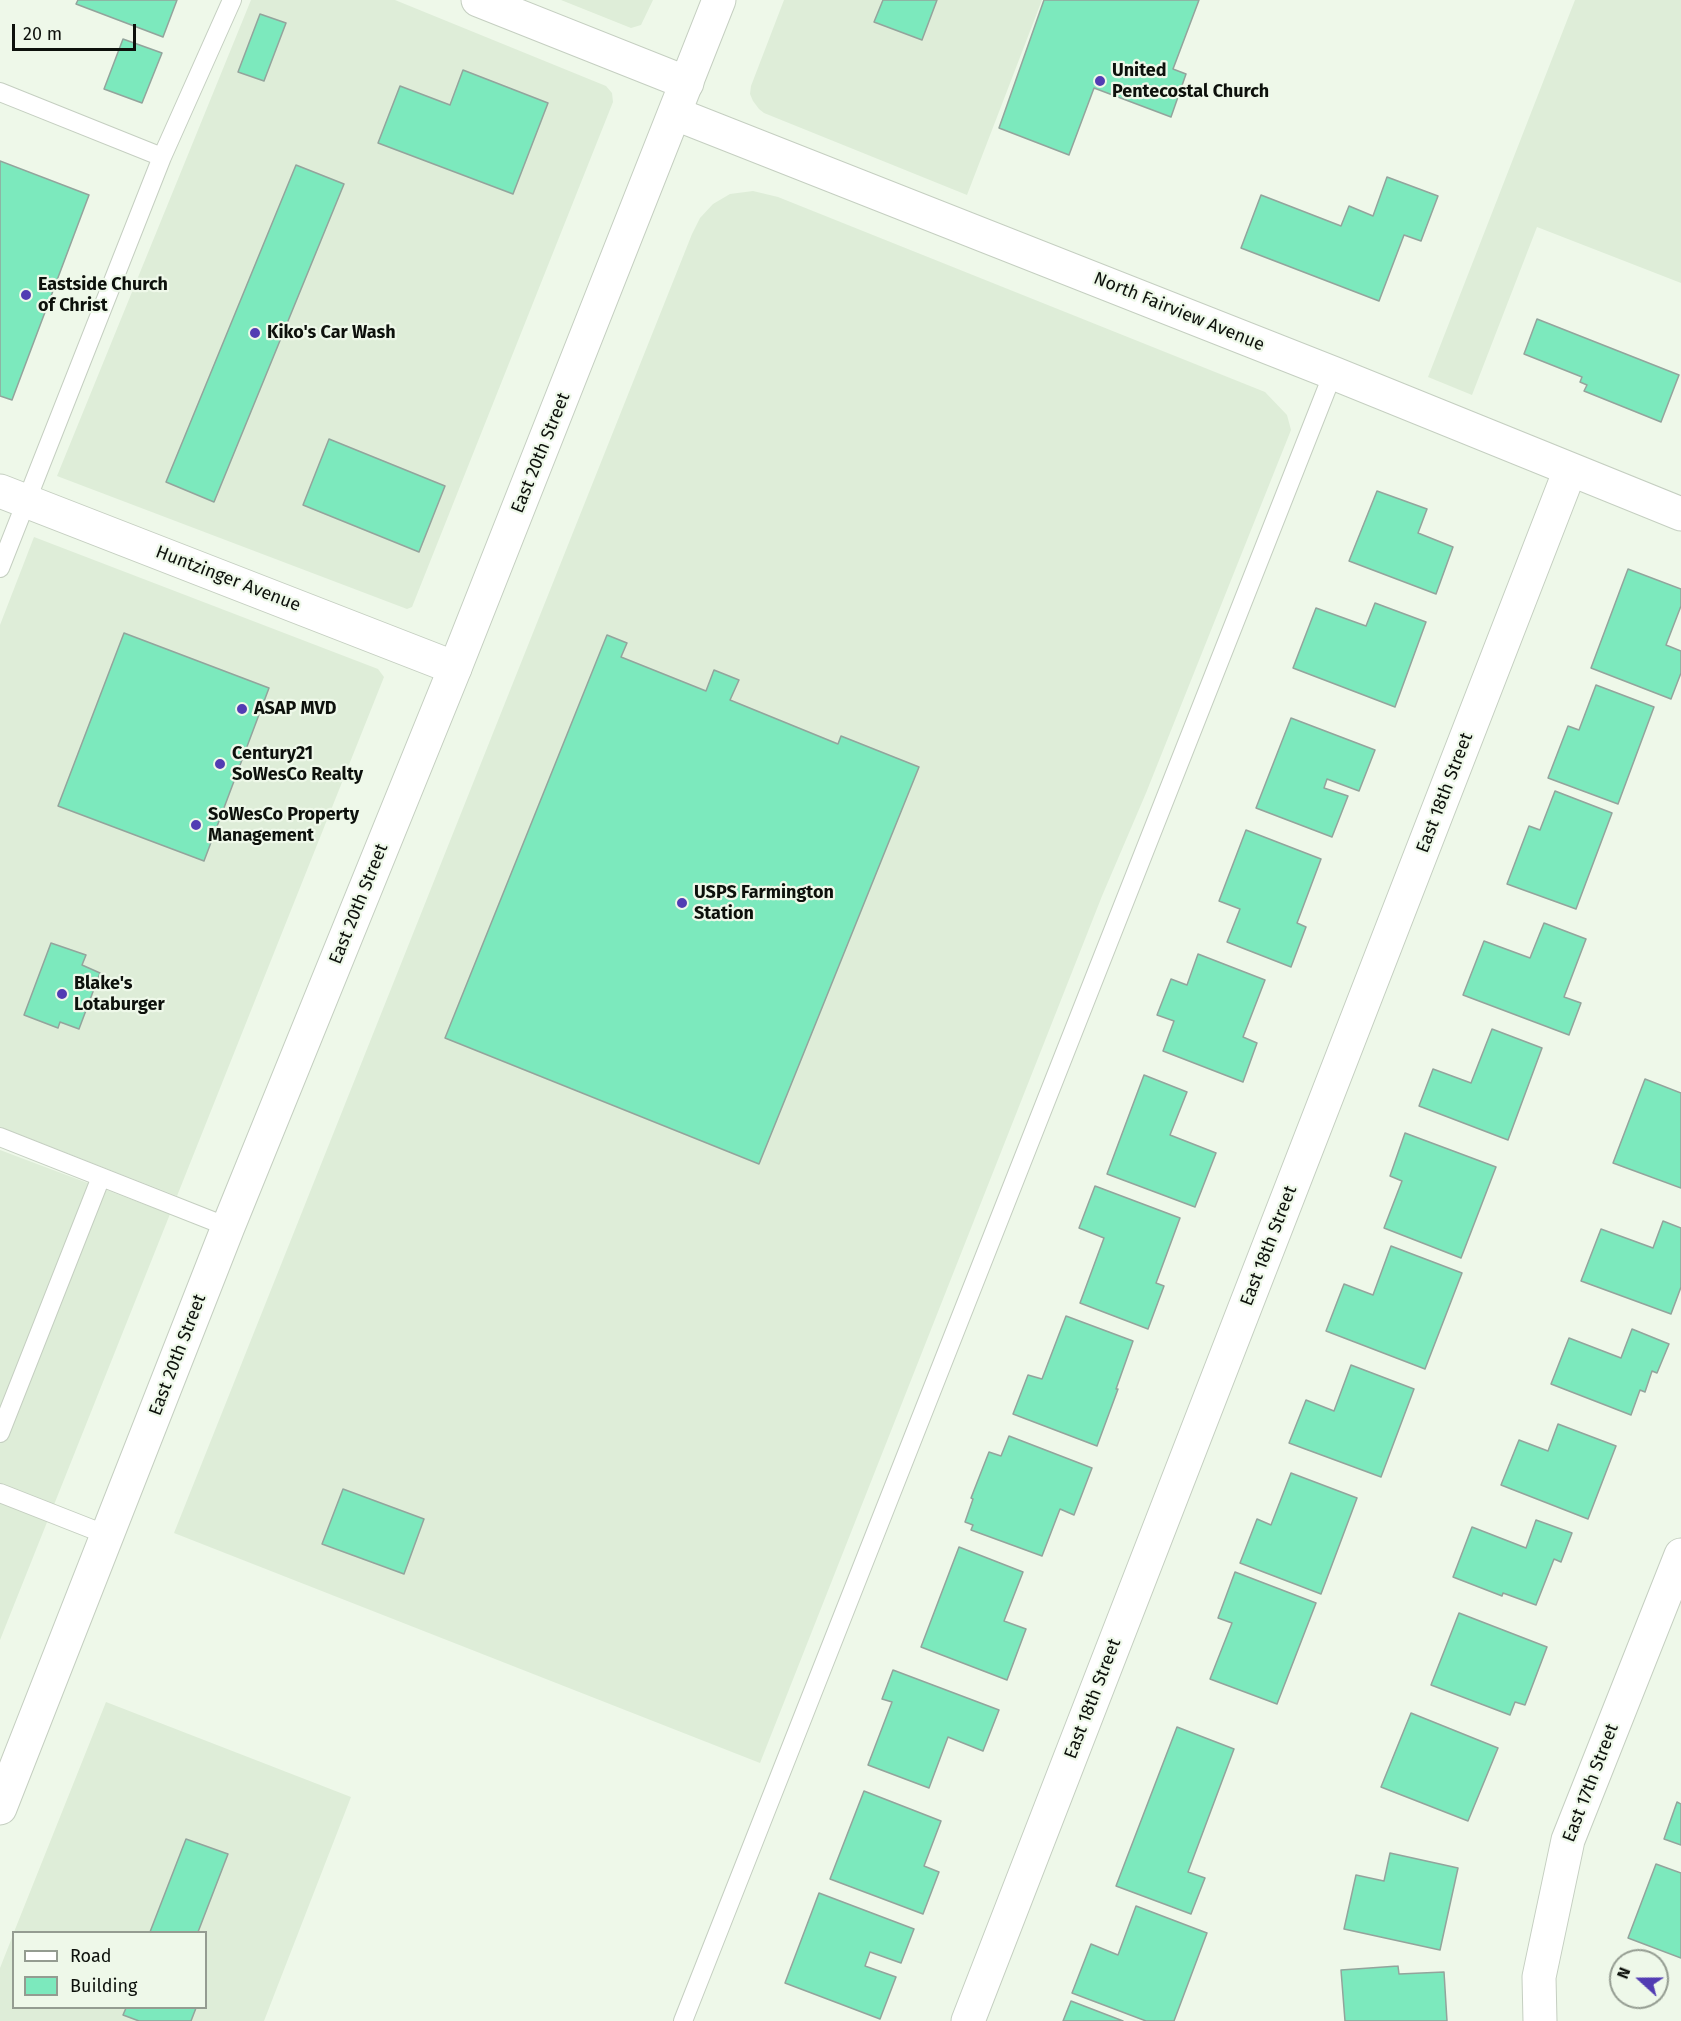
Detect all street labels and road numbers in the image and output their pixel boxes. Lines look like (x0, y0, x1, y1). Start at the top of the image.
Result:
street label: North Fairview Avenue (1090, 268, 1268, 356)
street label: East 20th Street (507, 389, 575, 517)
street label: Huntzinger Avenue (152, 541, 304, 617)
street label: East 18th Street (1412, 730, 1478, 856)
street label: East 20th Street (325, 840, 393, 968)
street label: East 18th Street (1236, 1183, 1302, 1309)
street label: East 20th Street (145, 1291, 211, 1419)
street label: East 18th Street (1060, 1636, 1126, 1762)
street label: East 17th Street (1558, 1721, 1624, 1845)

